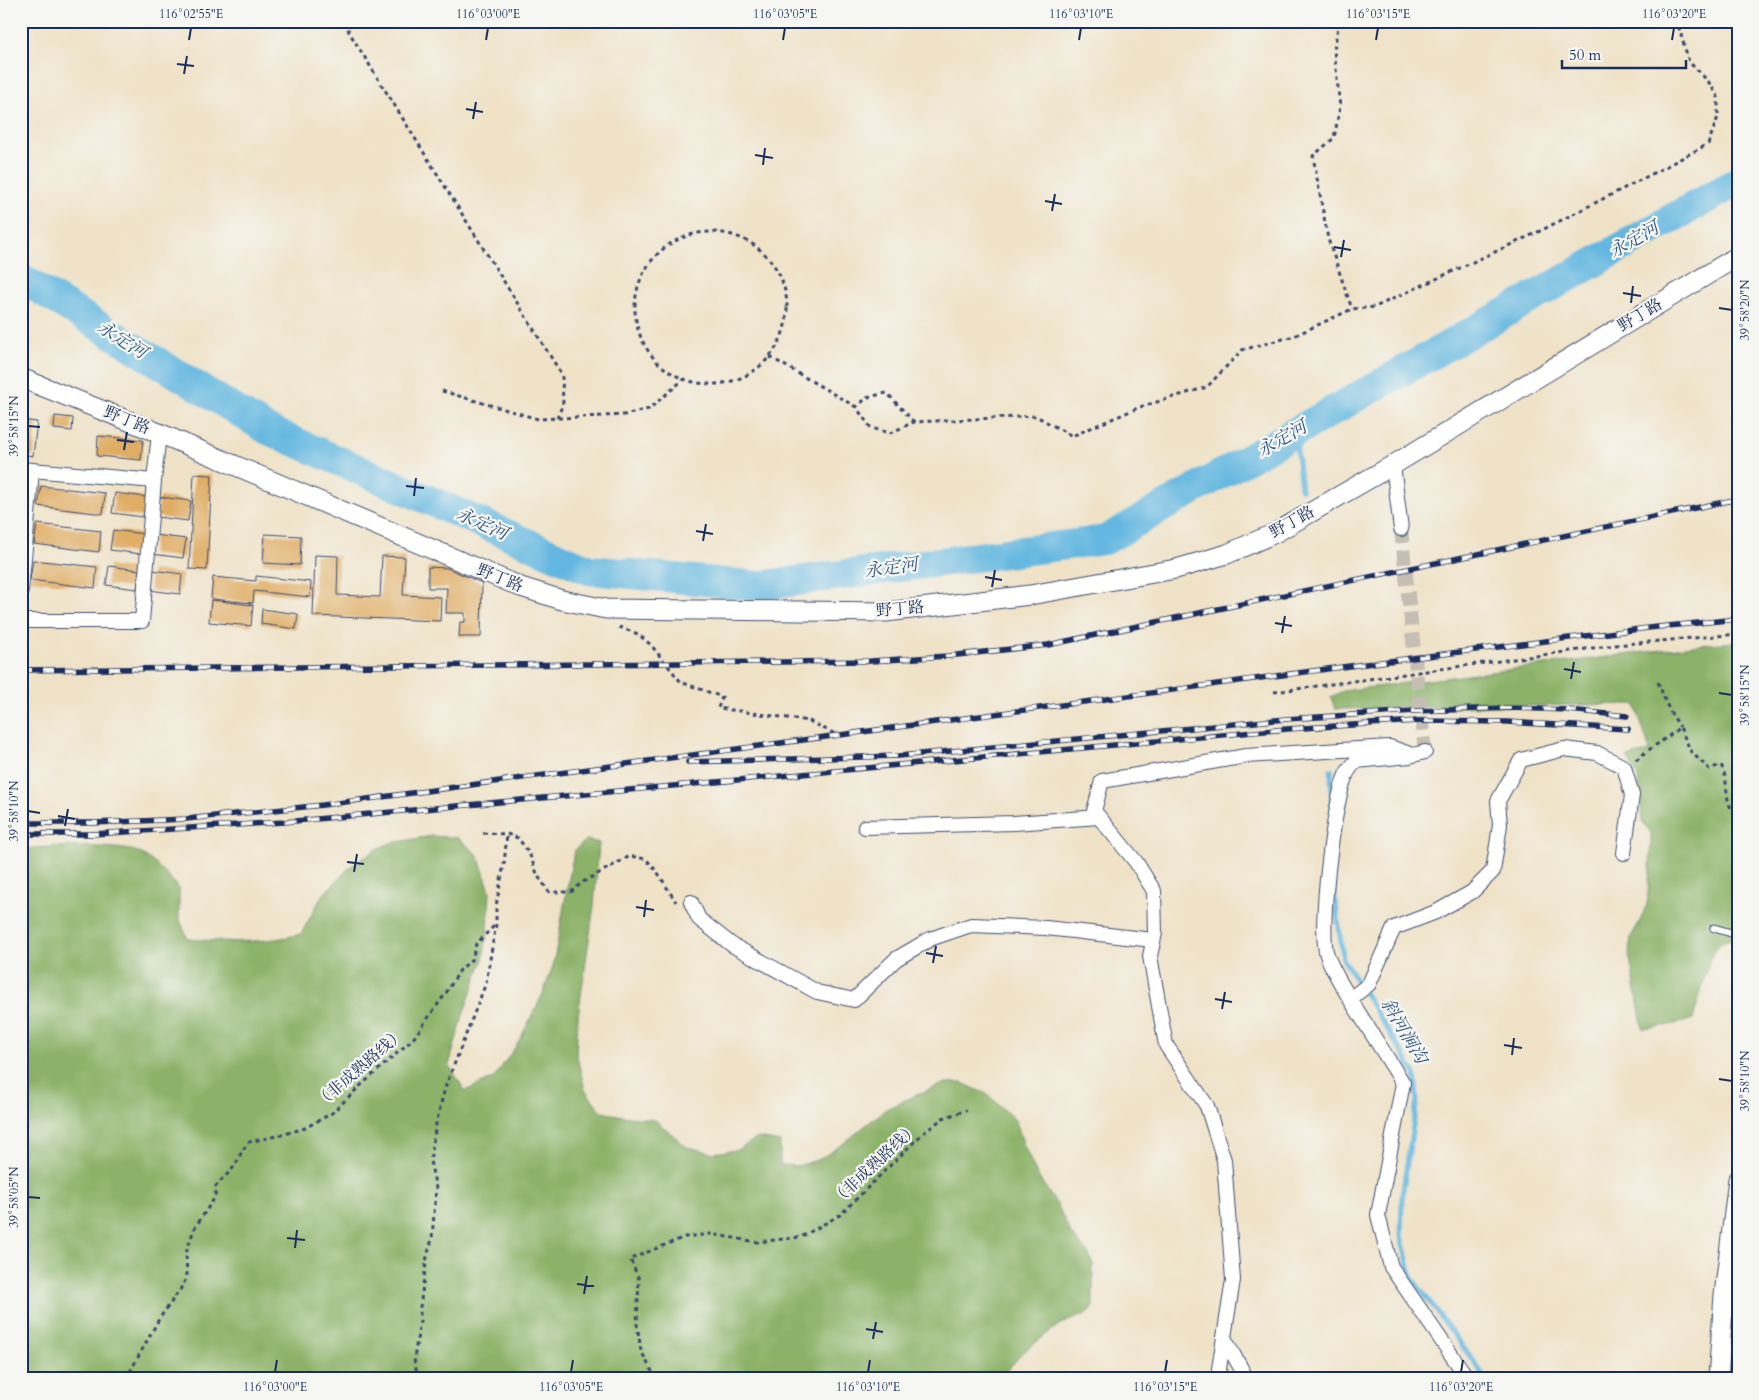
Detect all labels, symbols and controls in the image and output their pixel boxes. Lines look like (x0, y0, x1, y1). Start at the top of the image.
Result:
text: 116°02'55"E (159, 6, 223, 22)
text: 116°03'00"E (456, 6, 520, 22)
text: 116°03'05"E (753, 6, 817, 22)
text: 116°03'10"E (1049, 6, 1113, 22)
text: 116°03'15"E (1346, 6, 1410, 22)
text: 116°03'20"E (1642, 6, 1706, 22)
scale bar (1562, 38, 1685, 70)
text: 50 m (1569, 45, 1601, 65)
water label: 永定河 (1604, 214, 1666, 264)
text: 39°58'20"N (1737, 279, 1753, 340)
street label: 野丁路 (1614, 293, 1666, 337)
water label: 永定河 (92, 315, 154, 366)
text: 39°58'15"N (6, 395, 22, 456)
street label: 野丁路 (101, 401, 153, 439)
water label: 永定河 (1252, 413, 1314, 463)
street label: 野丁路 (1266, 501, 1318, 543)
water label: 永定河 (452, 502, 514, 548)
water label: 永定河 (863, 551, 922, 584)
street label: 野丁路 (474, 559, 526, 597)
street label: 野丁路 (875, 596, 925, 622)
text: 39°58'15"N (1737, 664, 1753, 725)
text: 39°58'10"N (6, 780, 22, 841)
water label: 斜河涧沟 (1375, 994, 1435, 1071)
street label: （非成熟路线） (311, 1023, 409, 1113)
text: 39°58'10"N (1737, 1050, 1753, 1111)
street label: （非成熟路线） (827, 1118, 923, 1210)
text: 39°58'05"N (6, 1166, 22, 1227)
text: 116°03'00"E (243, 1379, 307, 1395)
text: 116°03'05"E (539, 1379, 603, 1395)
text: 116°03'10"E (836, 1379, 900, 1395)
text: 116°03'15"E (1133, 1379, 1197, 1395)
text: 116°03'20"E (1429, 1379, 1493, 1395)

